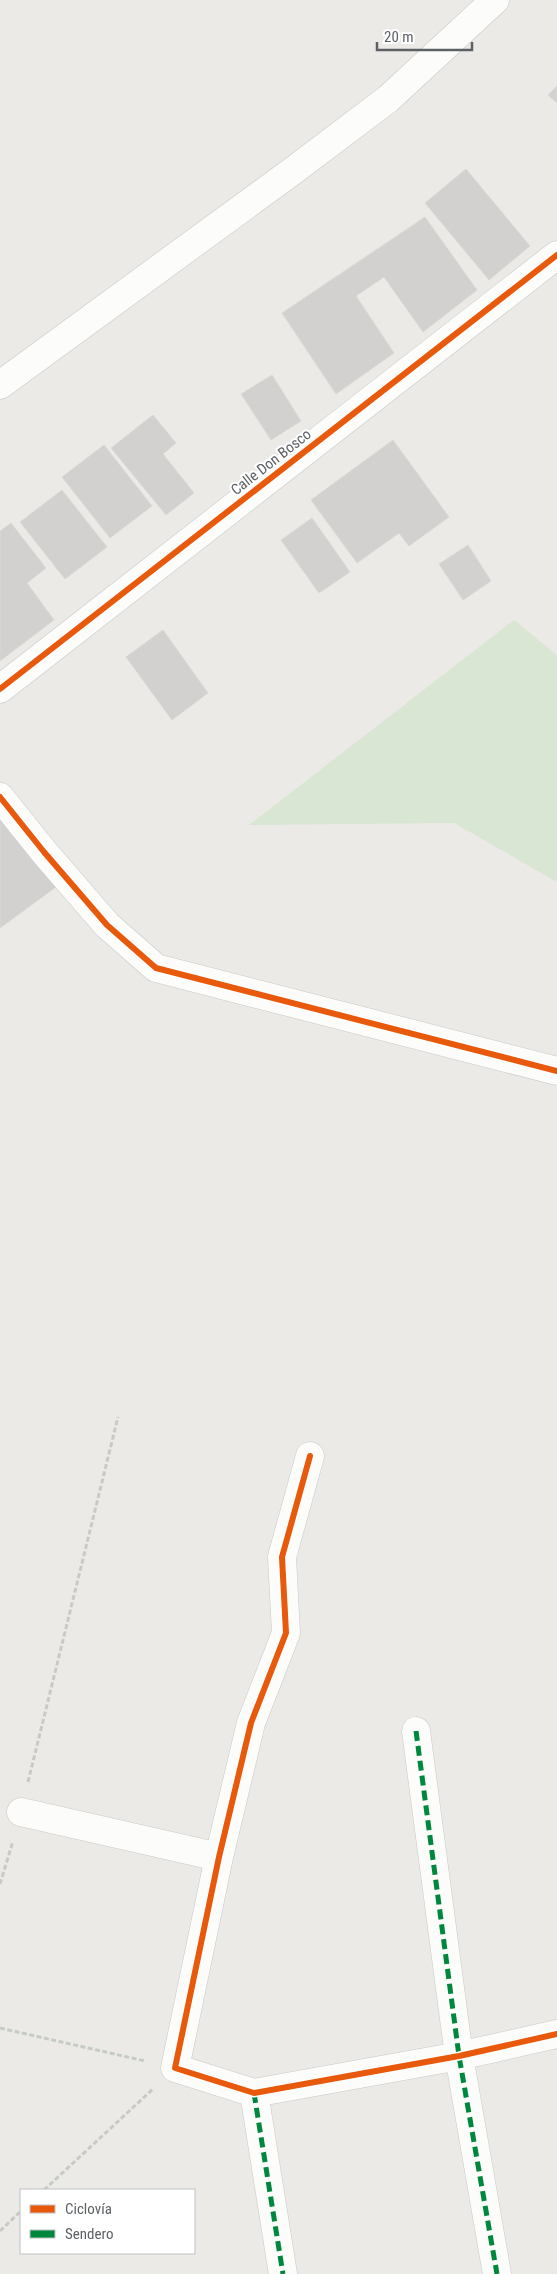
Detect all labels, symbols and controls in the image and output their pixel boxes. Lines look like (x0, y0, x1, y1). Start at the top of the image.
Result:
scale bar (377, 20, 472, 52)
text: 20 m (384, 28, 414, 46)
street label: Calle Don Bosco (227, 425, 315, 499)
legend (20, 2189, 195, 2254)
text: Ciclovía (65, 2200, 112, 2218)
text: Sendero (65, 2225, 114, 2243)

